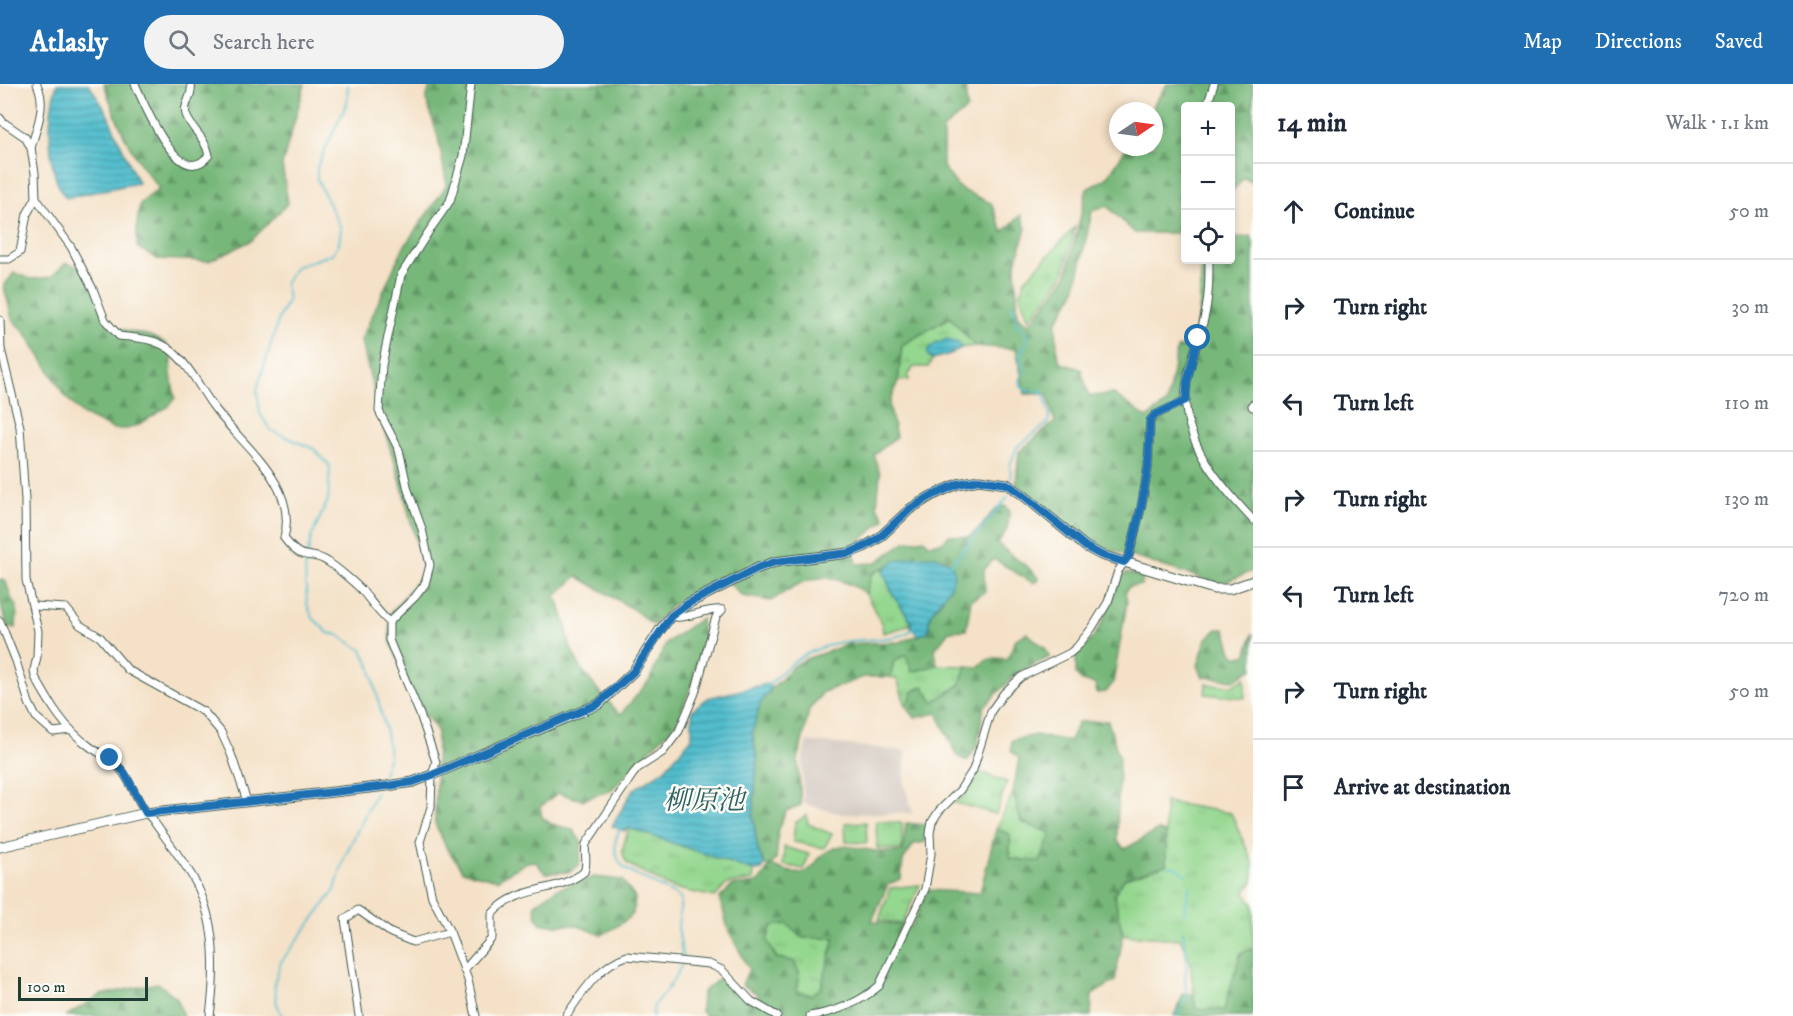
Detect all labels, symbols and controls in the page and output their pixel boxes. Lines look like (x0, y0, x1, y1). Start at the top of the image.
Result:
search box (144, 15, 564, 69)
text: Atlasly (30, 25, 108, 60)
icon: search (165, 26, 198, 59)
text: Search here (213, 29, 315, 56)
text: Map (1523, 29, 1562, 55)
text: Directions (1595, 29, 1682, 55)
text: Saved (1715, 29, 1763, 55)
north arrow (1109, 102, 1163, 156)
map controls (1181, 102, 1235, 264)
button: + (1181, 102, 1235, 156)
text: 14 min (1277, 107, 1347, 140)
text: Walk · 1.1 km (1665, 111, 1769, 136)
button: − (1181, 156, 1235, 210)
icon: ahead (1277, 195, 1310, 228)
text: Continue (1334, 198, 1415, 225)
text: 50 m (1729, 199, 1769, 224)
button: locate (1181, 210, 1235, 264)
icon: right (1277, 291, 1310, 324)
text: Turn right (1334, 294, 1427, 321)
text: 30 m (1731, 295, 1769, 320)
route start (1184, 324, 1210, 350)
icon: left (1277, 387, 1310, 420)
text: Turn left (1334, 390, 1414, 417)
text: 110 m (1724, 391, 1769, 416)
icon: right (1277, 483, 1310, 516)
text: Turn right (1334, 486, 1427, 513)
text: 130 m (1724, 487, 1769, 512)
icon: left (1277, 579, 1310, 612)
text: Turn left (1334, 582, 1414, 609)
text: 720 m (1719, 583, 1769, 608)
icon: right (1277, 675, 1310, 708)
text: Turn right (1334, 678, 1427, 705)
text: 50 m (1729, 679, 1769, 704)
route end (96, 744, 122, 770)
icon: arrive (1277, 771, 1310, 804)
text: Arrive at destination (1334, 774, 1511, 801)
water label: 柳原池 (664, 784, 747, 818)
scale bar (18, 974, 148, 1002)
text: 100 m (27, 977, 66, 997)

